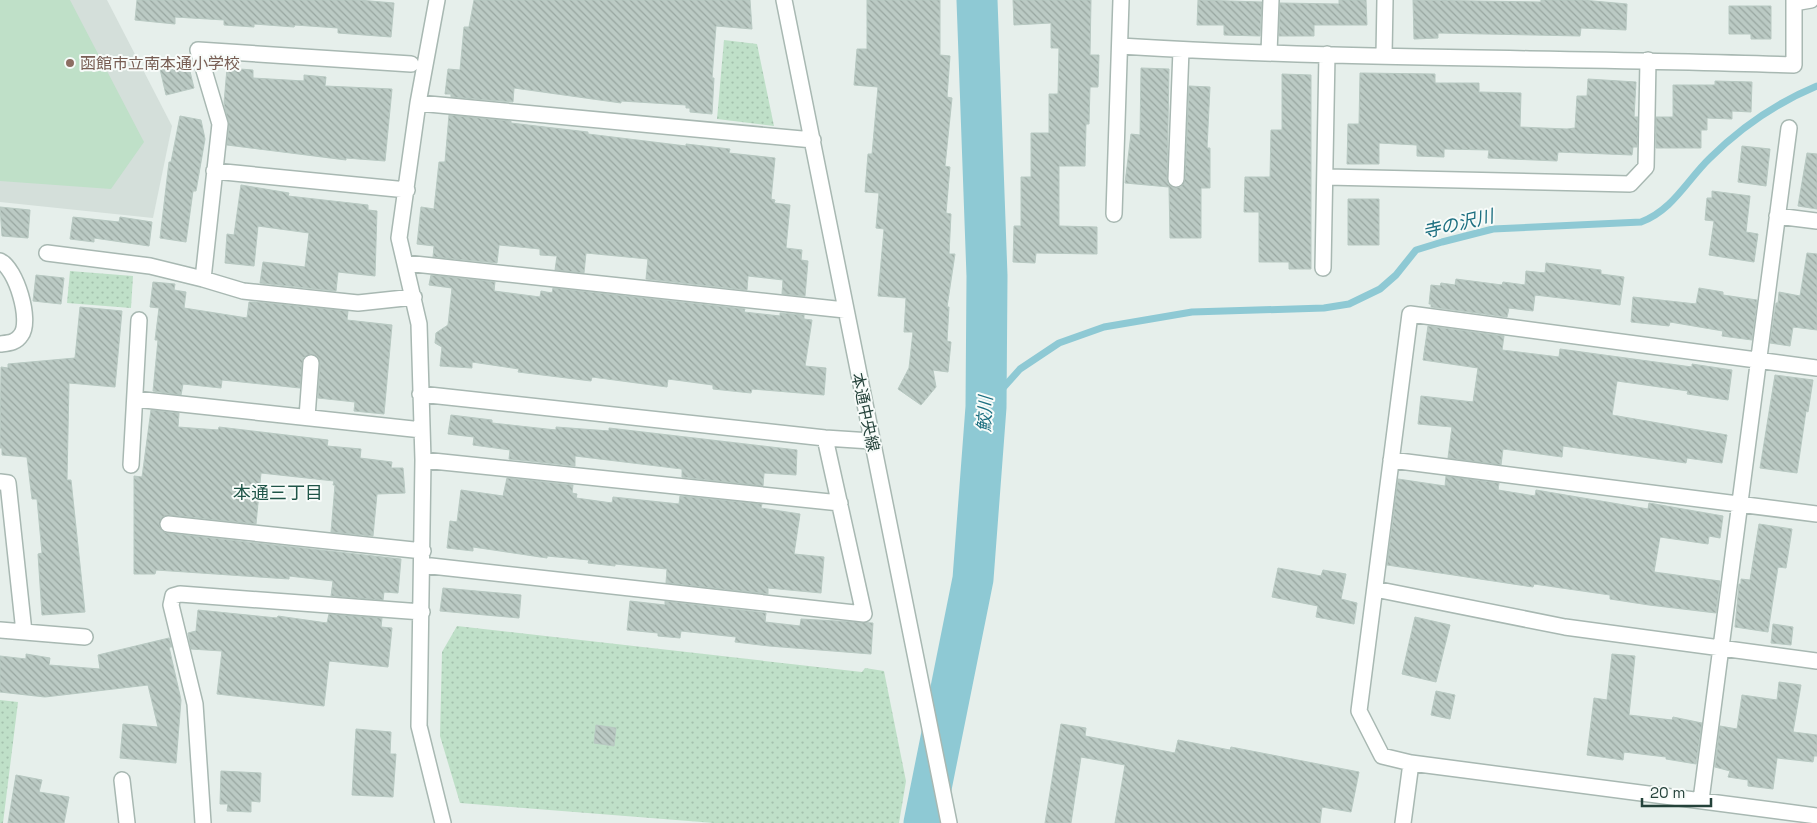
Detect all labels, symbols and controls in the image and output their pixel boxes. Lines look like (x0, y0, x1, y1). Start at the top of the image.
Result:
place label: 函館市立南本通小学校 (80, 53, 240, 74)
marker: 函館市立南本通小学校 (64, 57, 76, 69)
water label: 寺の沢川 (1420, 204, 1498, 243)
street label: 本通中央線 (847, 371, 884, 453)
water label: 鮫川 (972, 393, 997, 433)
district label: 本通三丁目 (233, 481, 323, 504)
scale bar (1642, 776, 1711, 808)
text: 20 m (1650, 783, 1685, 802)

